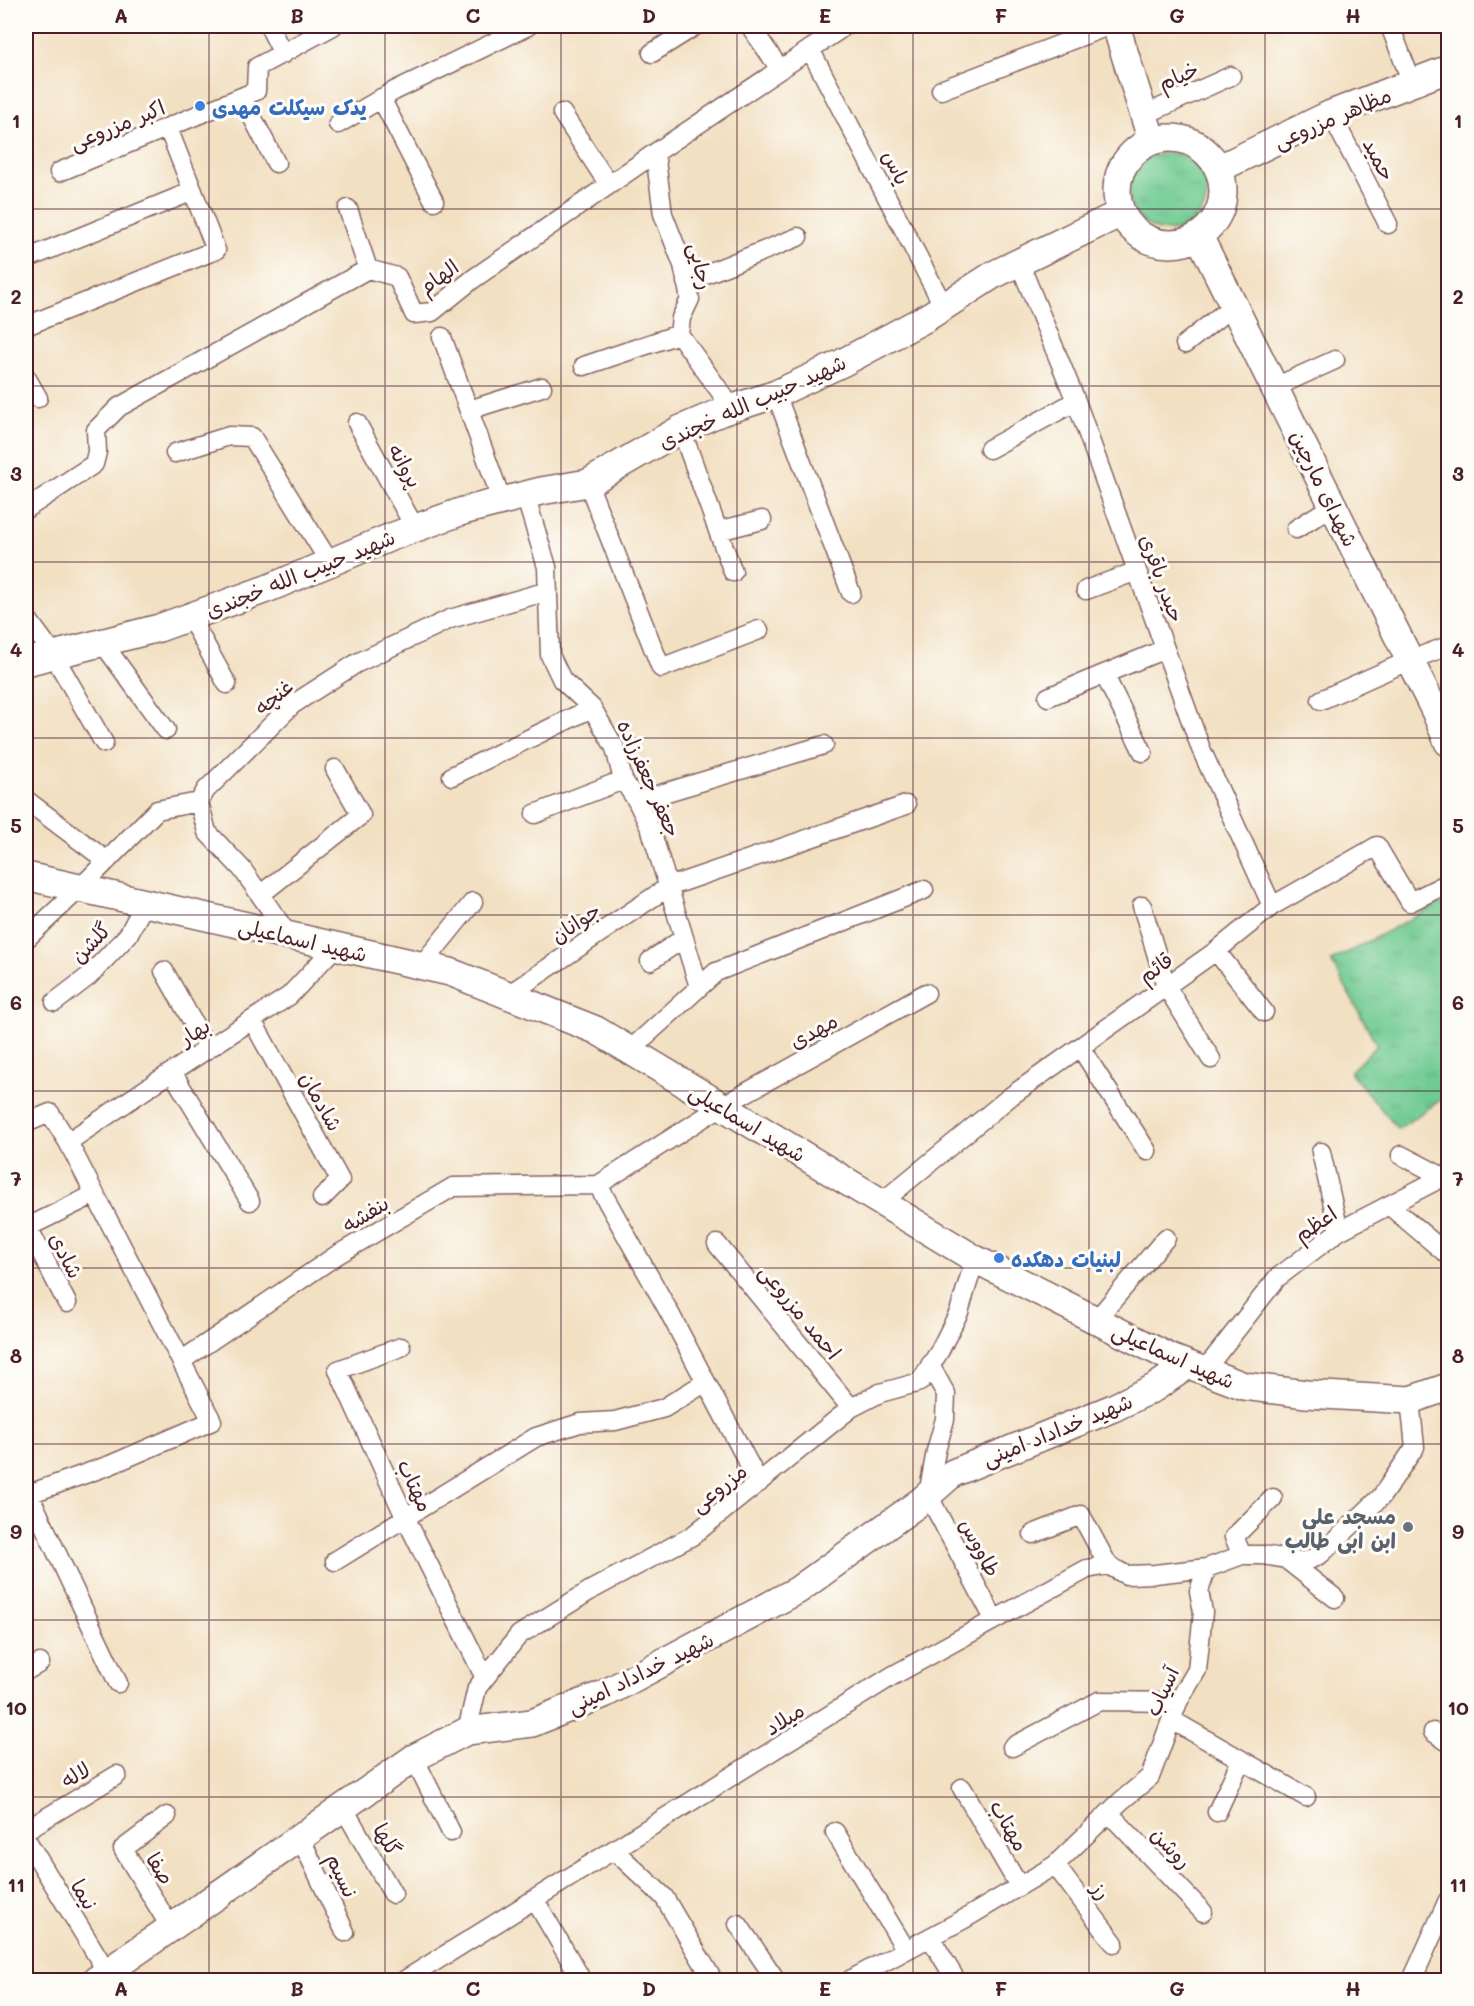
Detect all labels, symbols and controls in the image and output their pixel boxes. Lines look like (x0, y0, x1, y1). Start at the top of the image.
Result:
text: A (114, 2, 128, 28)
text: B (290, 2, 304, 28)
text: C (466, 2, 481, 28)
text: D (642, 2, 656, 28)
text: E (819, 2, 831, 28)
text: F (995, 2, 1008, 28)
text: G (1169, 2, 1185, 28)
text: H (1345, 2, 1361, 28)
street label: خیام (1153, 54, 1204, 99)
street label: مظاهر مزروعی (1269, 80, 1396, 156)
street label: اکبر مزروعی (65, 93, 169, 157)
place label: یدک سیکلت مهدی (212, 93, 367, 121)
marker: یدک سیکلت مهدی (193, 99, 207, 113)
text: 1 (12, 107, 20, 133)
text: 1 (1454, 107, 1462, 133)
street label: حمید (1358, 133, 1402, 185)
street label: یاس (877, 145, 917, 189)
street label: رجایی (682, 240, 720, 293)
street label: الهام (413, 252, 466, 303)
text: 2 (10, 283, 22, 309)
text: 2 (1452, 283, 1464, 309)
street label: شهید حبیب الله خجندی (654, 348, 850, 455)
street label: شهدای مارچین (1284, 425, 1365, 551)
street label: پروانه (381, 438, 429, 493)
text: 3 (10, 460, 22, 486)
text: 3 (1452, 460, 1464, 486)
street label: شهید حبیب الله خجندی (201, 523, 399, 624)
street label: حیدر باقری (1134, 530, 1191, 626)
text: 4 (10, 636, 23, 662)
text: 4 (1452, 636, 1465, 662)
street label: غنچه (248, 672, 299, 721)
street label: جعفر جعفرزاده (612, 715, 688, 841)
text: 5 (10, 812, 22, 838)
text: 5 (1452, 812, 1464, 838)
street label: جوانان (545, 896, 606, 949)
street label: شهید اسماعیلی (236, 911, 370, 969)
street label: گلشن (64, 916, 116, 968)
street label: قائم (1132, 945, 1180, 992)
text: 6 (10, 989, 22, 1015)
text: 6 (1452, 989, 1464, 1015)
street label: مهدی (784, 1006, 842, 1054)
street label: بهار (172, 1011, 215, 1053)
street label: شادمان (295, 1067, 349, 1135)
street label: شهید اسماعیلی (684, 1077, 811, 1169)
text: 7 (10, 1165, 22, 1191)
text: 7 (1452, 1165, 1464, 1191)
street label: بنفشه (337, 1189, 394, 1238)
street label: اعظم (1288, 1199, 1344, 1250)
street label: شادی (44, 1227, 90, 1283)
place label: لبنیات دهکده (1011, 1245, 1121, 1273)
marker: لبنیات دهکده (992, 1251, 1006, 1265)
street label: احمد مزروعی (753, 1258, 848, 1366)
street label: شهید اسماعیلی (1108, 1316, 1239, 1396)
text: 8 (10, 1342, 22, 1368)
text: 8 (1452, 1342, 1464, 1368)
street label: شهید خداداد امینی (978, 1387, 1137, 1473)
street label: مهتاب (391, 1454, 440, 1516)
street label: مزروعی (684, 1456, 753, 1519)
place label: مسجد علی ابن ابی طالب (1285, 1502, 1396, 1554)
street label: طاووس (954, 1513, 1008, 1581)
text: 9 (10, 1518, 22, 1544)
text: 9 (1452, 1518, 1464, 1544)
marker: مسجد علی ابن ابی طالب (1401, 1520, 1415, 1534)
street label: شهید خداداد امینی (562, 1625, 719, 1721)
street label: آسیاب (1138, 1661, 1185, 1721)
text: 10 (5, 1694, 27, 1720)
text: 10 (1447, 1694, 1469, 1720)
street label: میلاد (759, 1695, 809, 1741)
street label: لاله (55, 1755, 95, 1793)
street label: مهتاب (984, 1794, 1035, 1856)
street label: گلها (368, 1818, 408, 1860)
street label: روشن (1146, 1820, 1198, 1874)
street label: صفا (141, 1847, 181, 1889)
street label: نسیم (317, 1849, 365, 1903)
text: 11 (7, 1871, 25, 1897)
text: 11 (1449, 1871, 1467, 1897)
street label: نیما (65, 1874, 105, 1914)
street label: رز (1085, 1874, 1118, 1905)
text: A (114, 1975, 128, 2001)
text: B (290, 1975, 304, 2001)
text: C (466, 1975, 481, 2001)
text: D (642, 1975, 656, 2001)
text: E (819, 1975, 831, 2001)
text: F (995, 1975, 1008, 2001)
text: G (1169, 1975, 1185, 2001)
text: H (1345, 1975, 1361, 2001)

